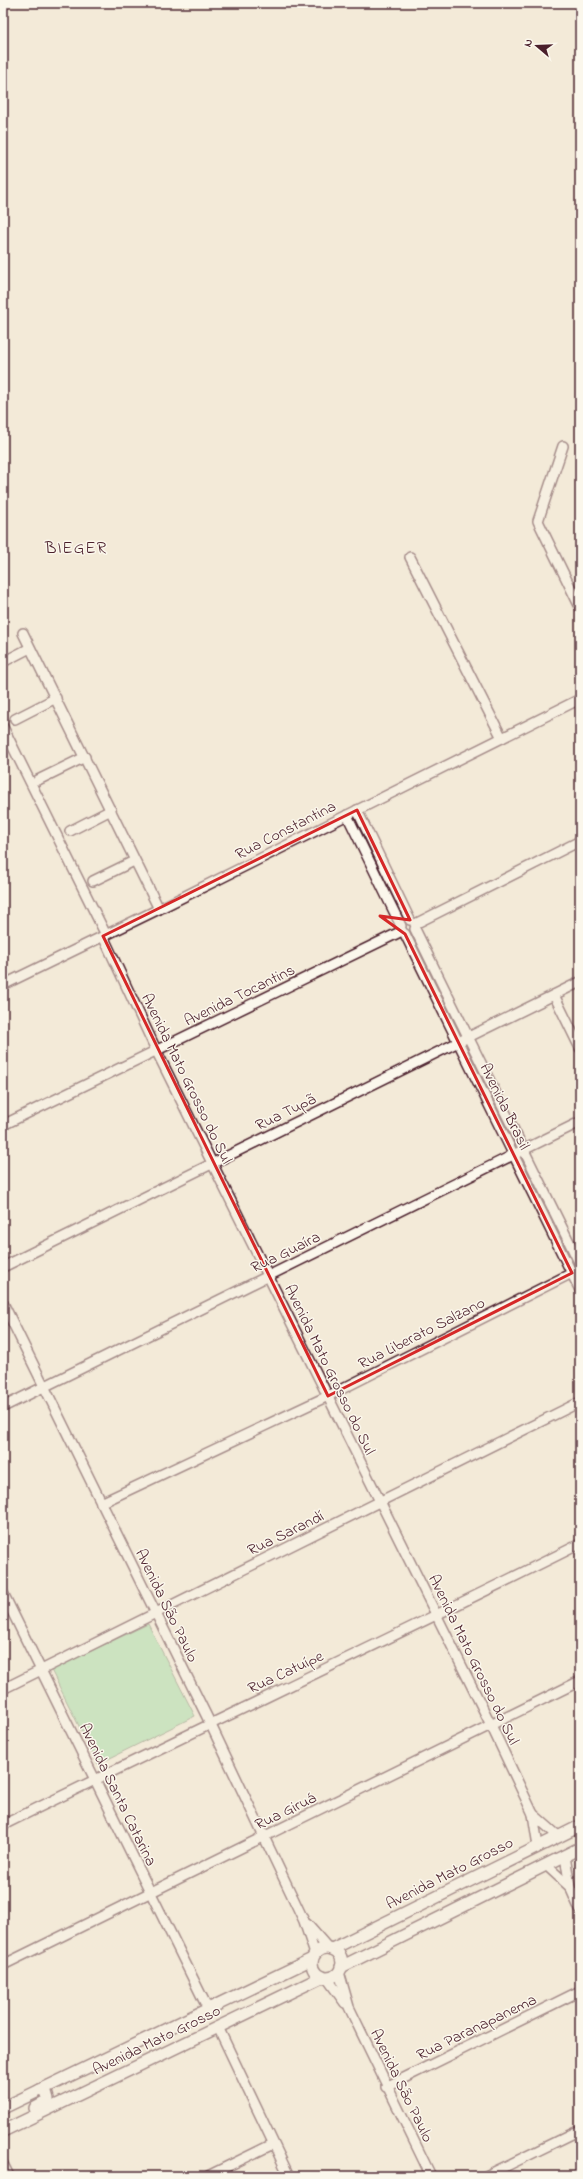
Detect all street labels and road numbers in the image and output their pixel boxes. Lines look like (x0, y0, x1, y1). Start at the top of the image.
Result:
street label: Rua Constantina (231, 795, 341, 867)
street label: Avenida Tocantins (180, 959, 299, 1033)
street label: Avenida Mato Grosso do Sul (134, 989, 238, 1169)
street label: Avenida Brasil (473, 1059, 536, 1155)
street label: Rua Tupã (252, 1088, 320, 1138)
street label: Rua Guaíra (247, 1226, 325, 1280)
street label: Avenida Mato Grosso do Sul (277, 1280, 381, 1460)
street label: Rua Liberato Salzano (354, 1291, 489, 1376)
street label: Rua Sarandí (243, 1505, 328, 1563)
street label: Avenida São Paulo (128, 1545, 204, 1667)
street label: Avenida Mato Grosso do Sul (421, 1570, 525, 1750)
street label: Rua Catuípe (244, 1644, 328, 1701)
street label: Avenida Santa Catarina (72, 1719, 162, 1871)
street label: Rua Giruá (251, 1787, 321, 1837)
street label: Avenida Mato Grosso (382, 1831, 518, 1916)
street label: Rua Paranapanema (413, 1988, 541, 2067)
street label: Avenida Mato Grosso (89, 1999, 225, 2082)
street label: Avenida São Paulo (363, 2025, 439, 2147)

